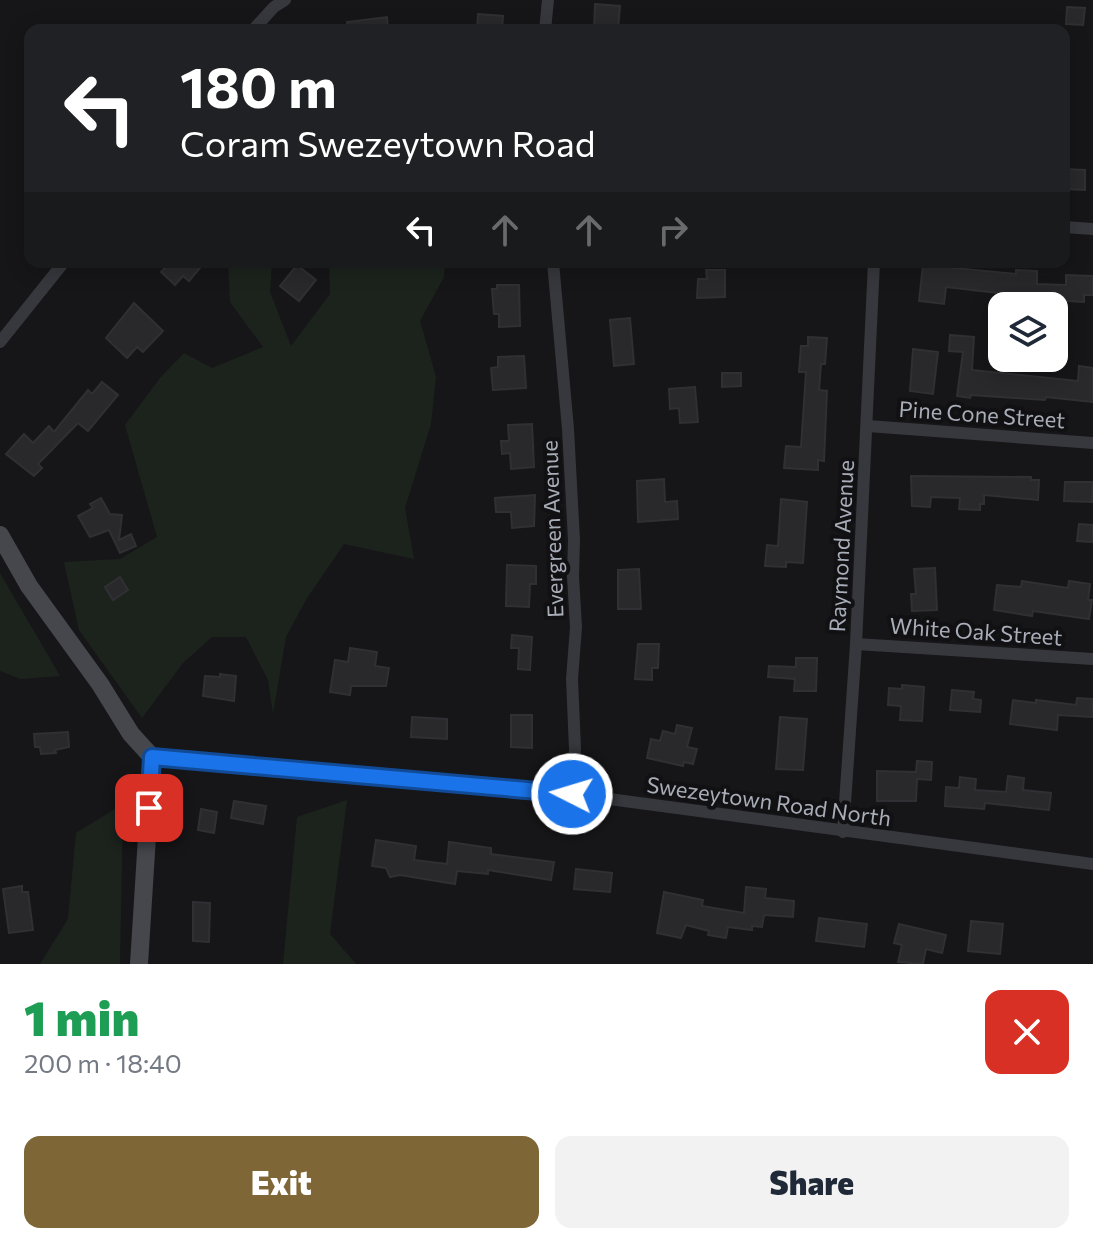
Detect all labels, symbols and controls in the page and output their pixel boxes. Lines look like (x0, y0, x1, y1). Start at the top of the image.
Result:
text: 180 m (180, 51, 337, 120)
icon: left (48, 56, 152, 160)
text: Coram Swezeytown Road (180, 120, 596, 164)
icon: left (399, 208, 443, 252)
icon: ahead (483, 208, 527, 252)
icon: ahead (567, 208, 611, 252)
icon: right (651, 208, 695, 252)
map controls (988, 292, 1068, 372)
button: layers (988, 292, 1068, 372)
street label: Pine Cone Street (898, 395, 1066, 433)
street label: Evergreen Avenue (535, 440, 569, 618)
street label: Raymond Avenue (823, 459, 859, 633)
street label: White Oak Street (889, 611, 1063, 651)
position arrow (530, 752, 614, 836)
street label: Swezeytown Road North (645, 770, 893, 832)
pin (115, 774, 183, 842)
icon: arrive (127, 786, 171, 830)
text: 1 min (24, 987, 139, 1046)
button: close (985, 990, 1069, 1074)
text: 200 m · 18:40 (24, 1047, 182, 1078)
button: Exit (24, 1136, 539, 1228)
button: Share (555, 1136, 1069, 1228)

